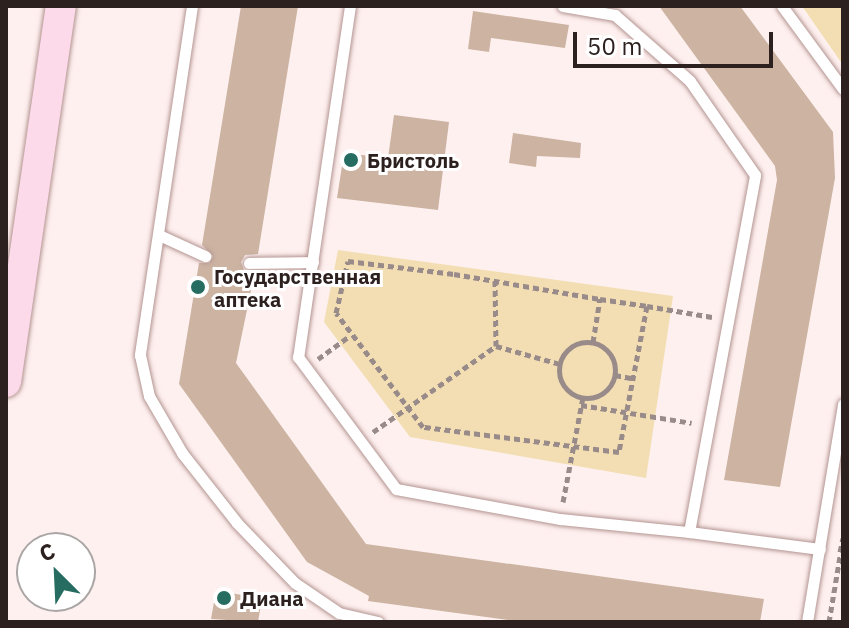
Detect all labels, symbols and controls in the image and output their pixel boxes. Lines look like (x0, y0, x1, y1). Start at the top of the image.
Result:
scale bar (577, 16, 777, 66)
text: 50 m (587, 30, 642, 62)
place label: Бристоль (367, 148, 459, 172)
marker: Бристоль (342, 151, 360, 169)
place label: Государственная аптека (214, 264, 381, 311)
marker: Государственная аптека (189, 278, 207, 296)
north arrow (16, 532, 96, 612)
text: С (34, 535, 59, 568)
place label: Диана (240, 586, 304, 610)
marker: Диана (215, 589, 233, 607)

